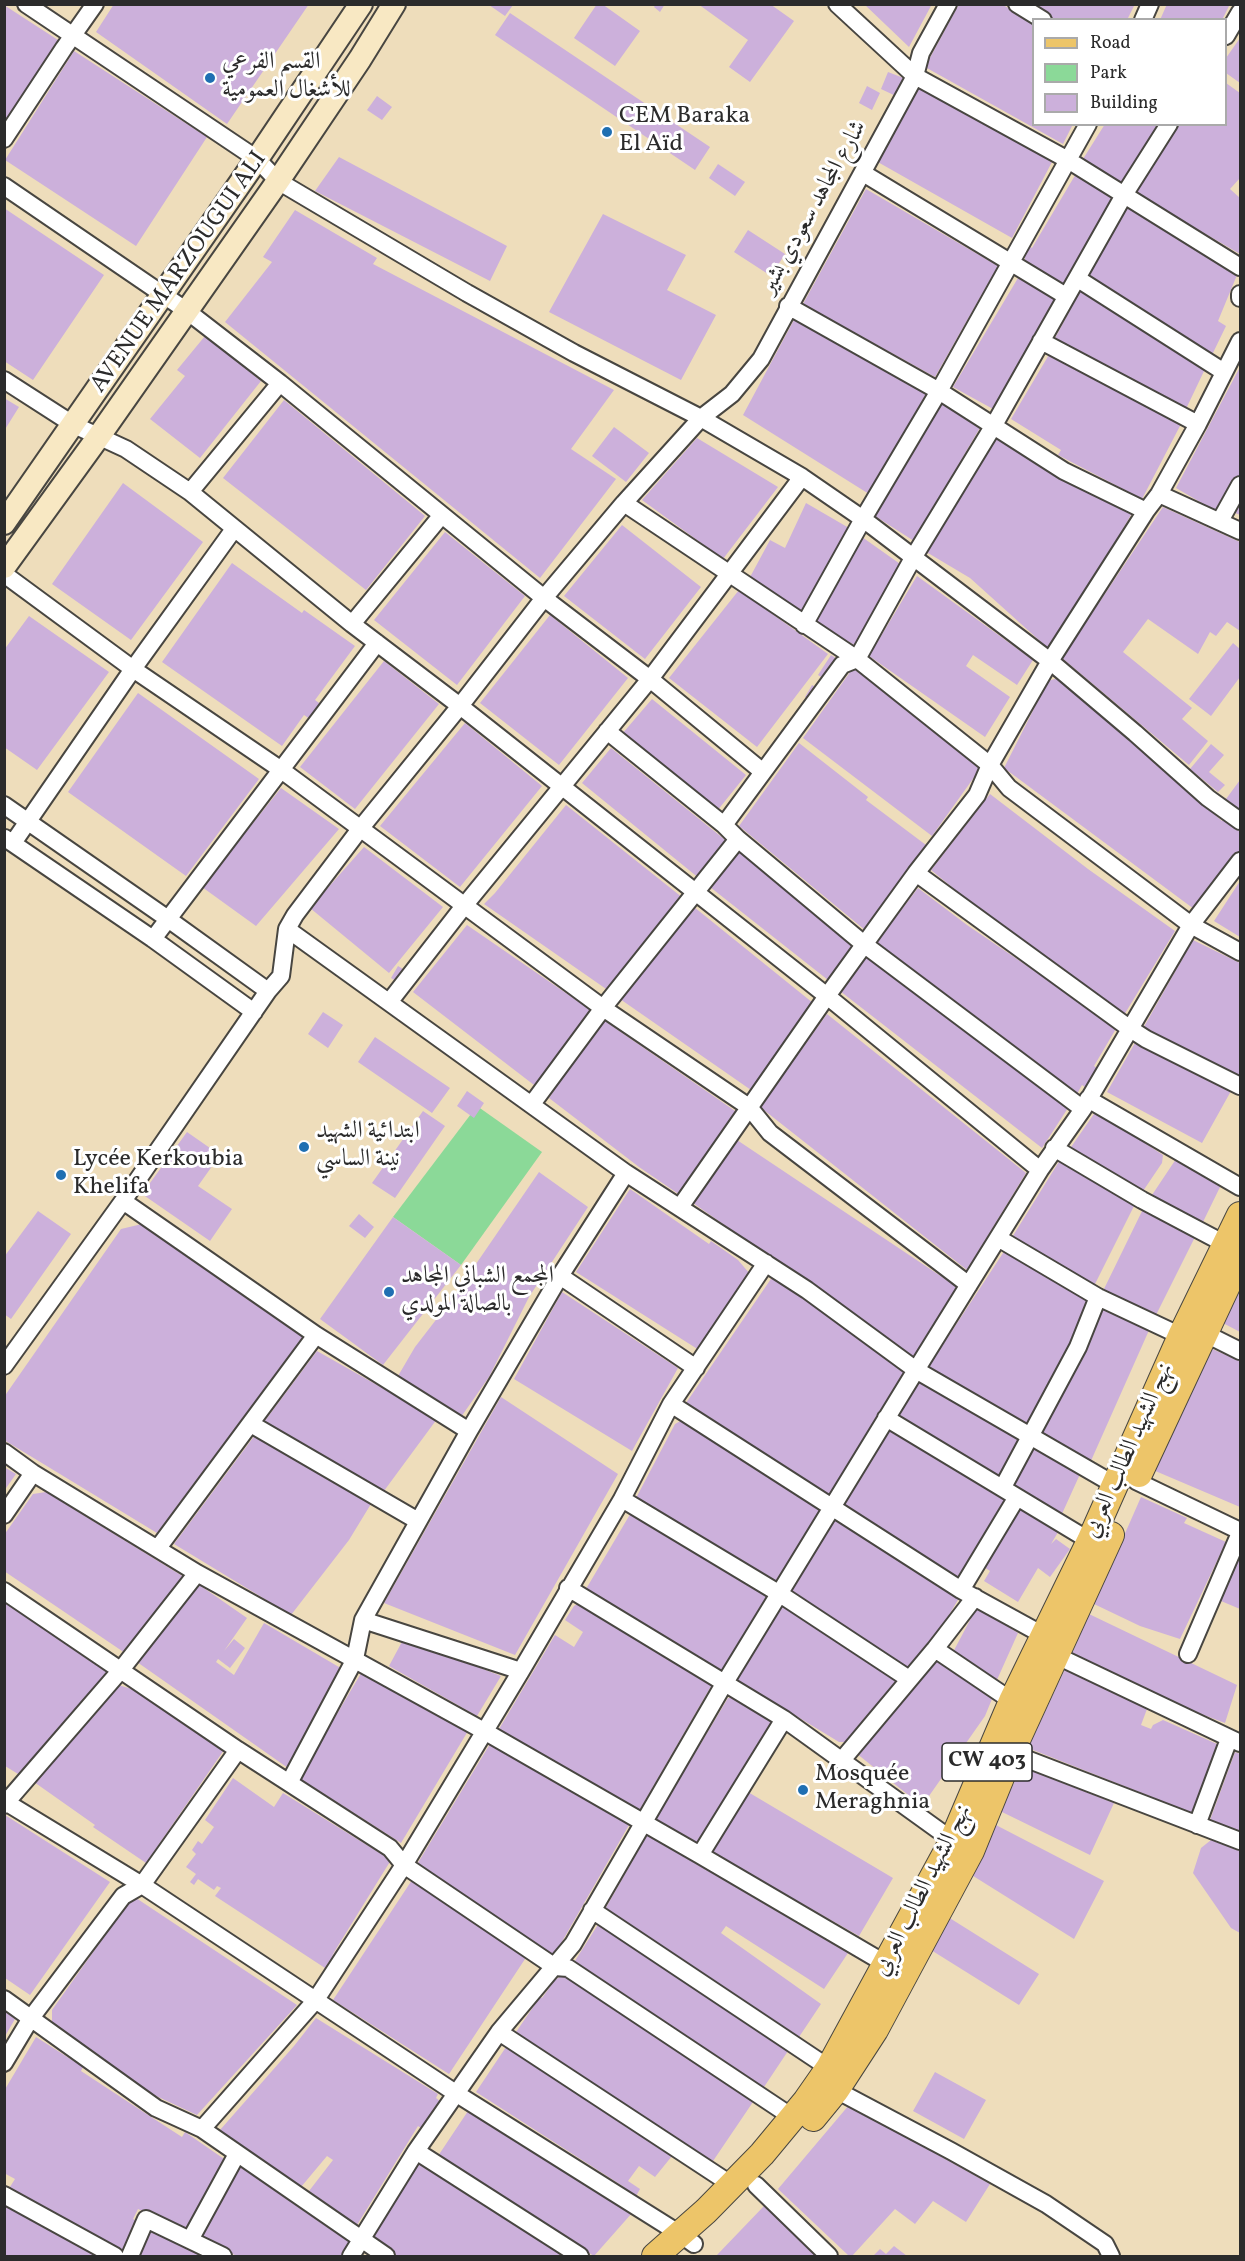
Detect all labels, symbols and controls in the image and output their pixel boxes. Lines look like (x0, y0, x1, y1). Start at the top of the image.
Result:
legend (1032, 18, 1227, 126)
text: Road (1090, 31, 1131, 56)
place label: القسم الفرعي للأشغال العمومية (222, 50, 351, 106)
text: Park (1090, 61, 1127, 86)
marker: القسم الفرعي للأشغال العمومية (203, 71, 217, 85)
text: Building (1090, 91, 1158, 116)
place label: CEM Baraka El Aïd (619, 104, 750, 160)
street label: شارع المجاهد سعودي بشير (755, 116, 875, 300)
marker: CEM Baraka El Aïd (600, 125, 614, 139)
street label: AVENUE MARZOUGUI ALI (86, 147, 274, 399)
place label: ابتدائية الشهيد نينة الساسي (316, 1119, 420, 1175)
marker: ابتدائية الشهيد نينة الساسي (297, 1140, 311, 1154)
place label: Lycée Kerkoubia Khelifa (73, 1147, 244, 1203)
marker: Lycée Kerkoubia Khelifa (54, 1168, 68, 1182)
place label: المجمع الشباني المجاهد بالصالة المولدي (401, 1264, 554, 1320)
marker: المجمع الشباني المجاهد بالصالة المولدي (382, 1285, 396, 1299)
street label: نهج الشهيد الطالب العربي (1078, 1359, 1182, 1543)
road number: CW 403 (942, 1743, 1032, 1781)
place label: Mosquée Meraghnia (815, 1762, 930, 1818)
marker: Mosquée Meraghnia (796, 1783, 810, 1797)
street label: نهج الشهيد الطالب العربي (868, 1800, 980, 1982)

